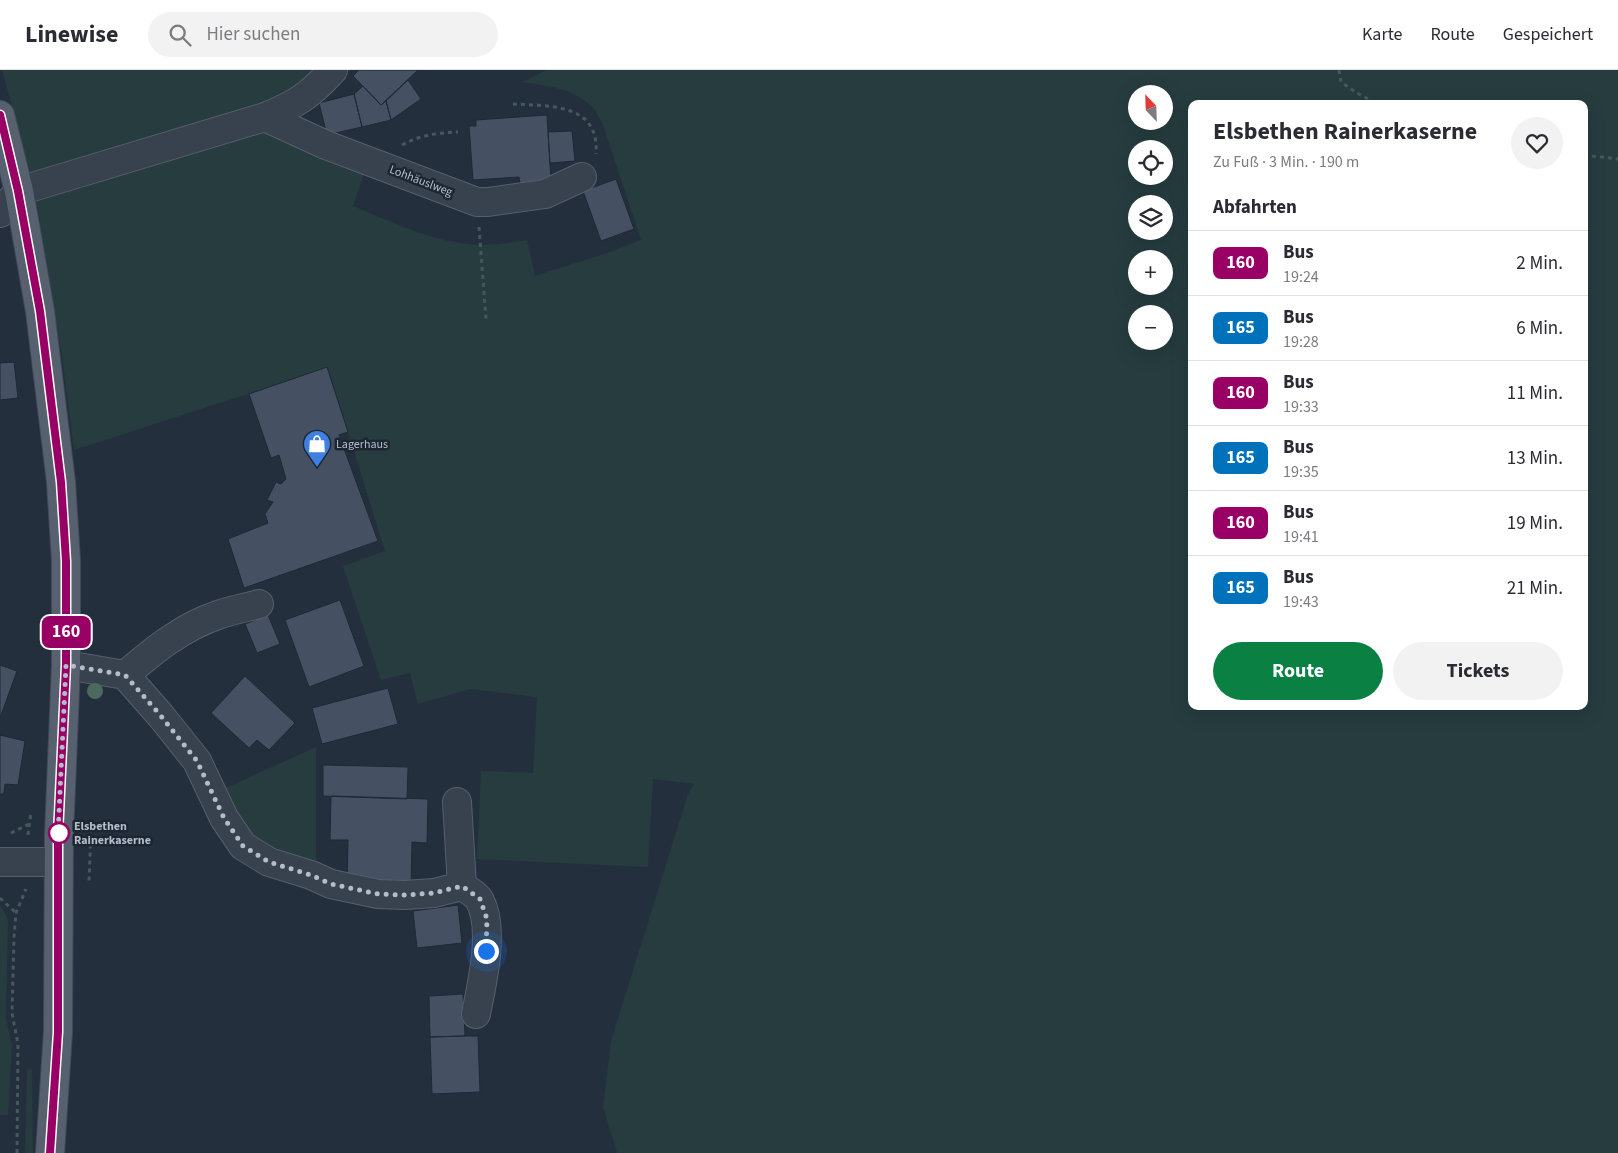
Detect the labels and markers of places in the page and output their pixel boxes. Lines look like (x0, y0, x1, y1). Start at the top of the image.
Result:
shop icon: Lagerhaus (302, 429, 332, 468)
place label: Lagerhaus (336, 436, 388, 453)
place label: Elsbethen Rainerkaserne (74, 818, 151, 849)
marker: Elsbethen Rainerkaserne (48, 822, 70, 844)

